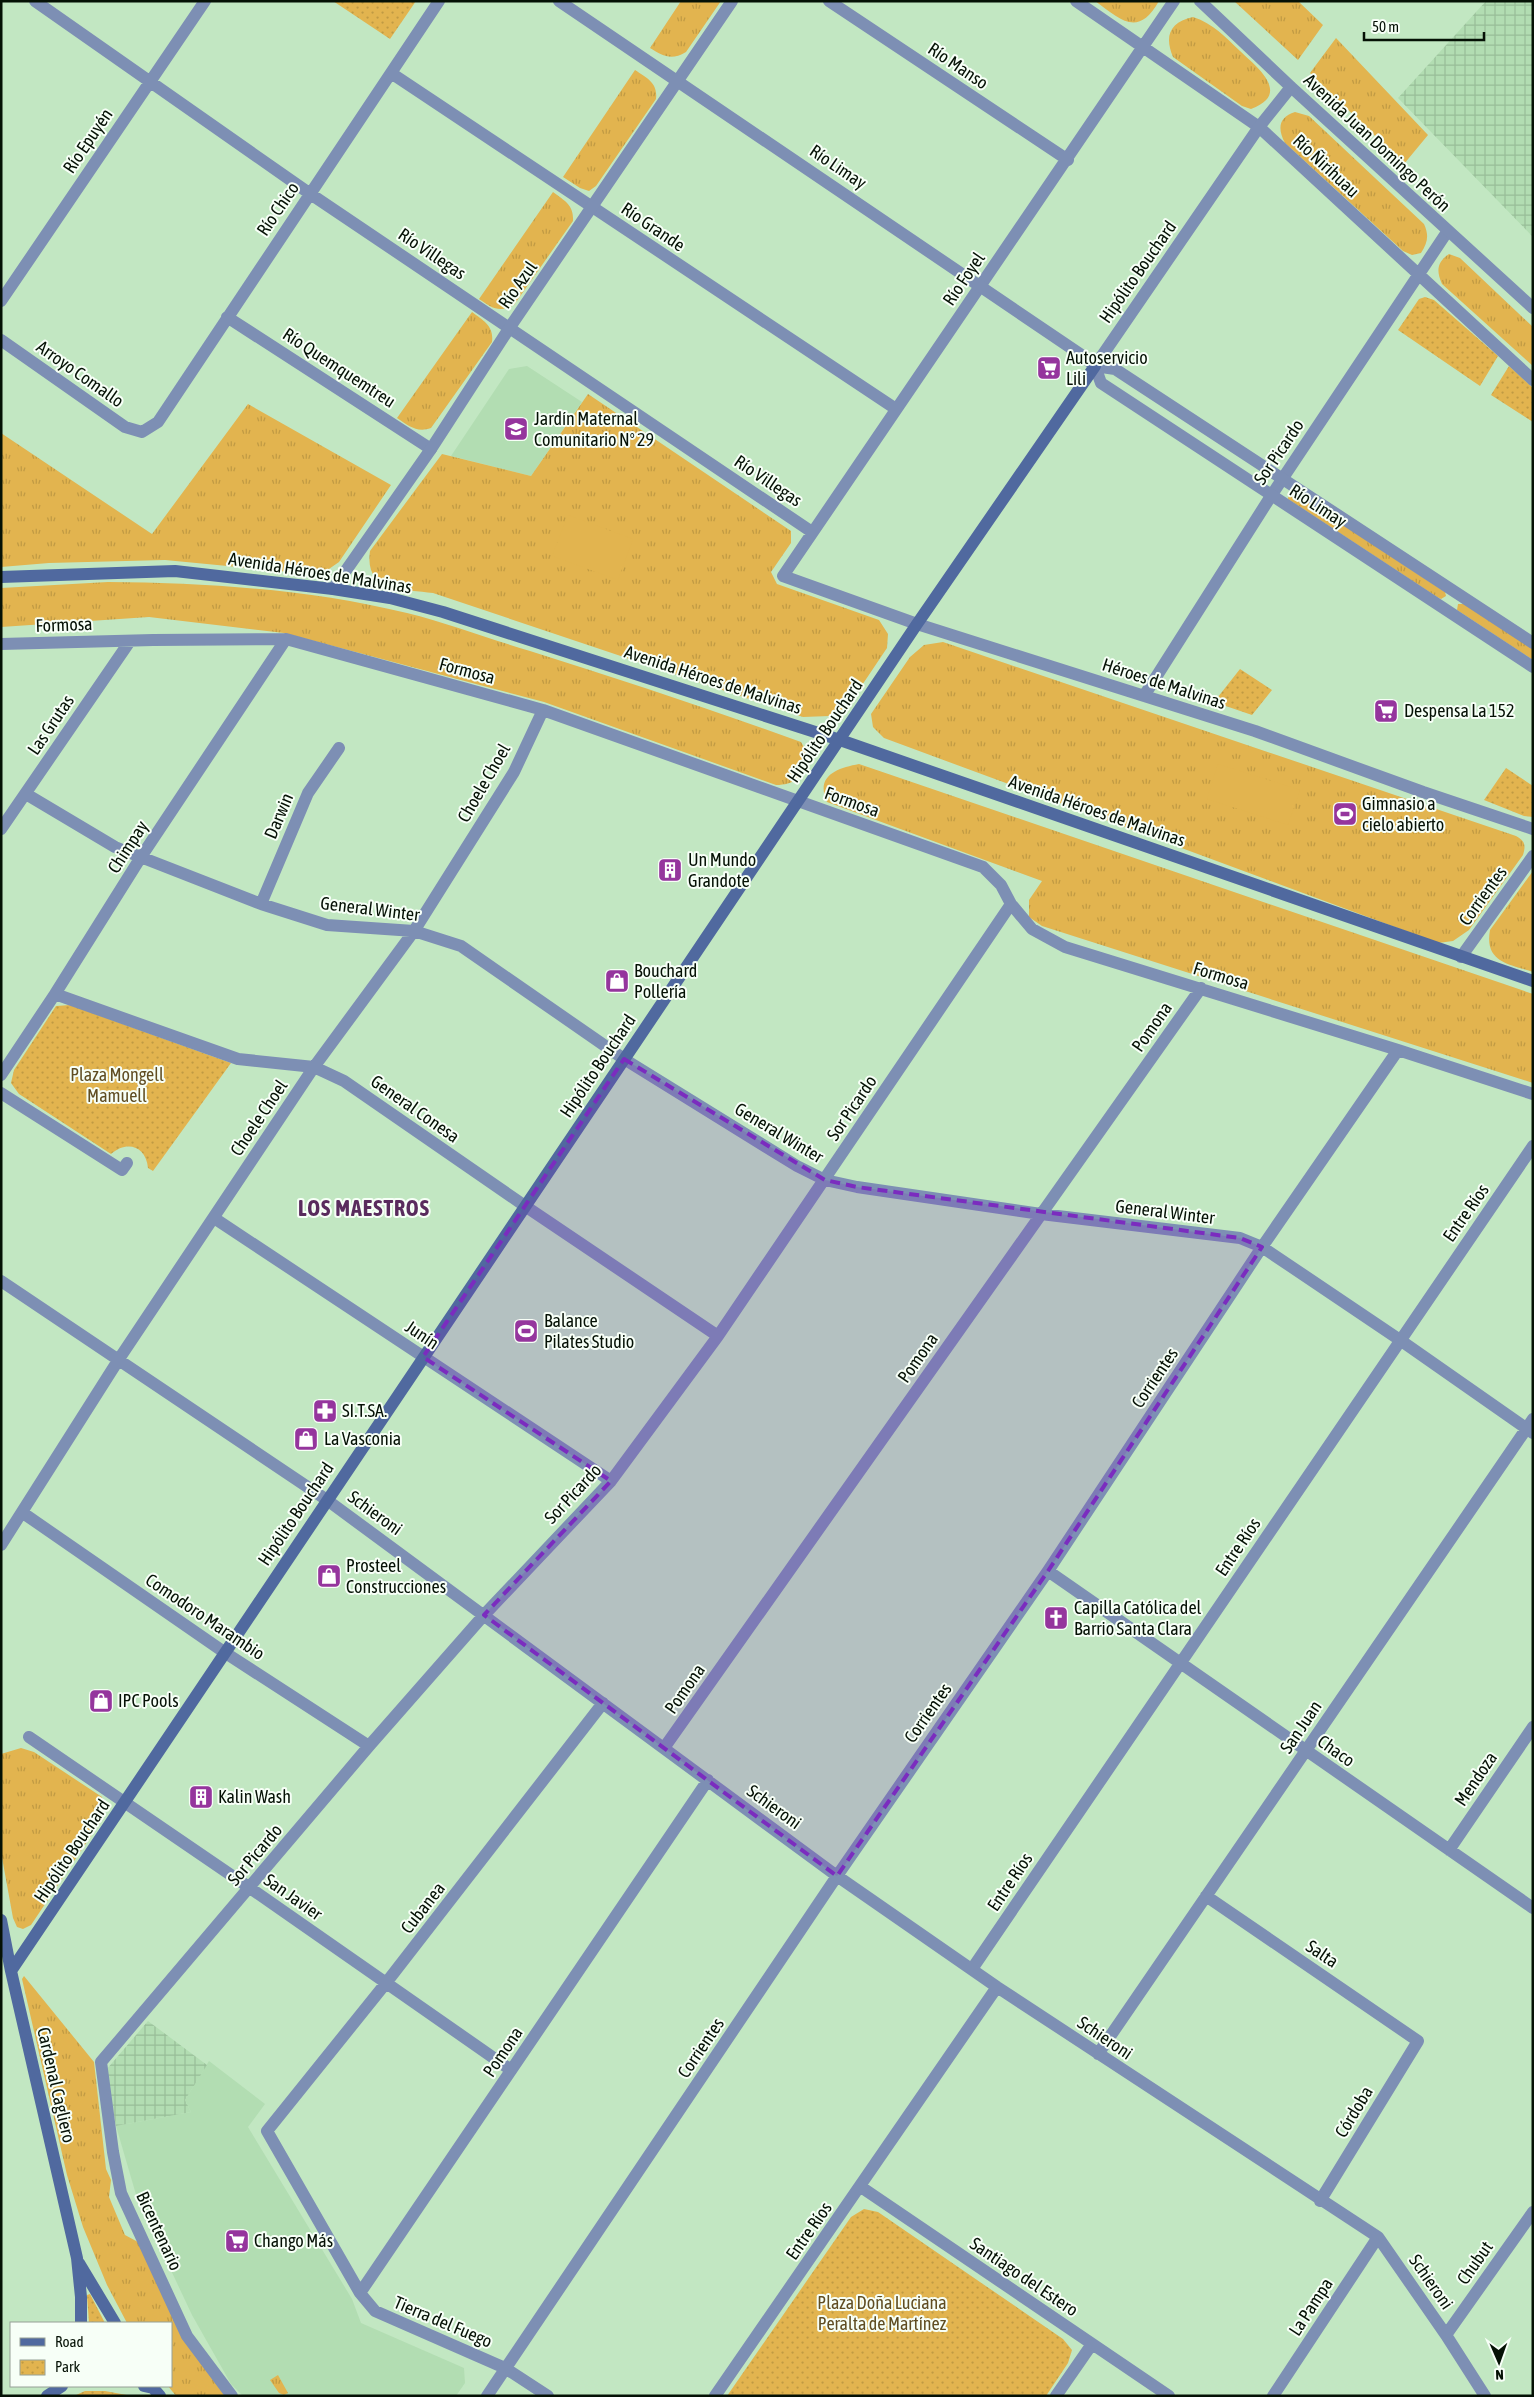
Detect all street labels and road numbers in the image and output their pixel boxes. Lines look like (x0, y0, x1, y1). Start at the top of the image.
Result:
street label: Río Manso (924, 38, 992, 93)
street label: Avenida Juan Domingo Perón (1300, 69, 1455, 216)
street label: Río Epuyén (58, 105, 117, 177)
street label: Río Ñirihuau (1289, 130, 1364, 202)
street label: Río Limay (806, 140, 871, 193)
street label: Río Chico (252, 178, 303, 240)
street label: Río Grande (617, 198, 689, 256)
street label: Hipólito Bouchard (1095, 217, 1181, 327)
street label: Río Villegas (395, 223, 470, 284)
street label: Río Foyel (938, 248, 989, 309)
street label: Río Azul (494, 257, 541, 312)
street label: Río Quemquemtreu (279, 323, 400, 412)
street label: Arroyo Comallo (33, 336, 128, 411)
street label: Sor Picardo (1249, 415, 1308, 488)
street label: Río Villegas (731, 450, 806, 511)
street label: Río Limay (1286, 479, 1351, 532)
street label: Avenida Héroes de Malvinas (227, 548, 413, 597)
street label: Formosa (35, 613, 93, 636)
street label: Avenida Héroes de Malvinas (622, 641, 804, 718)
street label: Formosa (437, 653, 497, 688)
street label: Héroes de Malvinas (1100, 654, 1229, 713)
street label: Hipólito Bouchard (782, 675, 867, 786)
street label: Las Grutas (23, 691, 78, 759)
street label: Choele Choel (453, 740, 515, 826)
street label: Avenida Héroes de Malvinas (1006, 770, 1188, 851)
street label: Formosa (822, 782, 882, 821)
street label: Darwin (260, 790, 297, 842)
street label: Chimpay (103, 817, 152, 877)
street label: Corrientes (1454, 862, 1511, 929)
street label: General Winter (319, 892, 421, 925)
street label: Formosa (1191, 957, 1251, 994)
street label: Pomona (1127, 998, 1176, 1056)
street label: Hipólito Bouchard (555, 1010, 640, 1121)
street label: General Conesa (367, 1070, 464, 1147)
street label: Sor Picardo (822, 1071, 881, 1144)
street label: Choele Choel (226, 1076, 292, 1160)
street label: General Winter (731, 1098, 828, 1168)
street label: Entre Ríos (1438, 1180, 1493, 1246)
street label: General Winter (1114, 1195, 1216, 1228)
street label: Junín (401, 1316, 443, 1353)
street label: Pomona (893, 1329, 942, 1387)
street label: Corrientes (1127, 1344, 1182, 1412)
street label: Hipólito Bouchard (253, 1458, 338, 1569)
street label: Sor Picardo (540, 1460, 605, 1528)
street label: Schieroni (344, 1486, 407, 1539)
street label: Entre Ríos (1211, 1514, 1265, 1580)
street label: Comodoro Marambio (142, 1569, 269, 1664)
street label: Pomona (660, 1660, 709, 1718)
street label: Corrientes (900, 1679, 956, 1746)
street label: San Juan (1275, 1697, 1326, 1757)
street label: Chaco (1314, 1730, 1359, 1771)
street label: Mendoza (1450, 1748, 1501, 1810)
street label: Schieroni (743, 1780, 806, 1833)
street label: Hipólito Bouchard (29, 1795, 114, 1906)
street label: Sor Picardo (223, 1820, 286, 1890)
street label: Entre Ríos (983, 1849, 1037, 1915)
street label: San Javier (260, 1869, 327, 1925)
street label: Cubanea (396, 1878, 449, 1937)
street label: Salta (1302, 1935, 1342, 1972)
street label: Schieroni (1074, 2012, 1137, 2064)
street label: Corrientes (673, 2014, 728, 2082)
street label: Pomona (478, 2023, 527, 2081)
street label: Cardenal Cagliero (33, 2025, 80, 2145)
street label: Córdoba (1330, 2082, 1377, 2141)
street label: Bicentenario (132, 2188, 187, 2273)
street label: Entre Ríos (781, 2198, 836, 2264)
street label: Santiago del Estero (966, 2233, 1082, 2320)
street label: Chubut (1452, 2237, 1497, 2288)
street label: Schieroni (1405, 2250, 1458, 2313)
street label: La Pampa (1284, 2274, 1337, 2339)
street label: Tierra del Fuego (391, 2291, 495, 2352)

